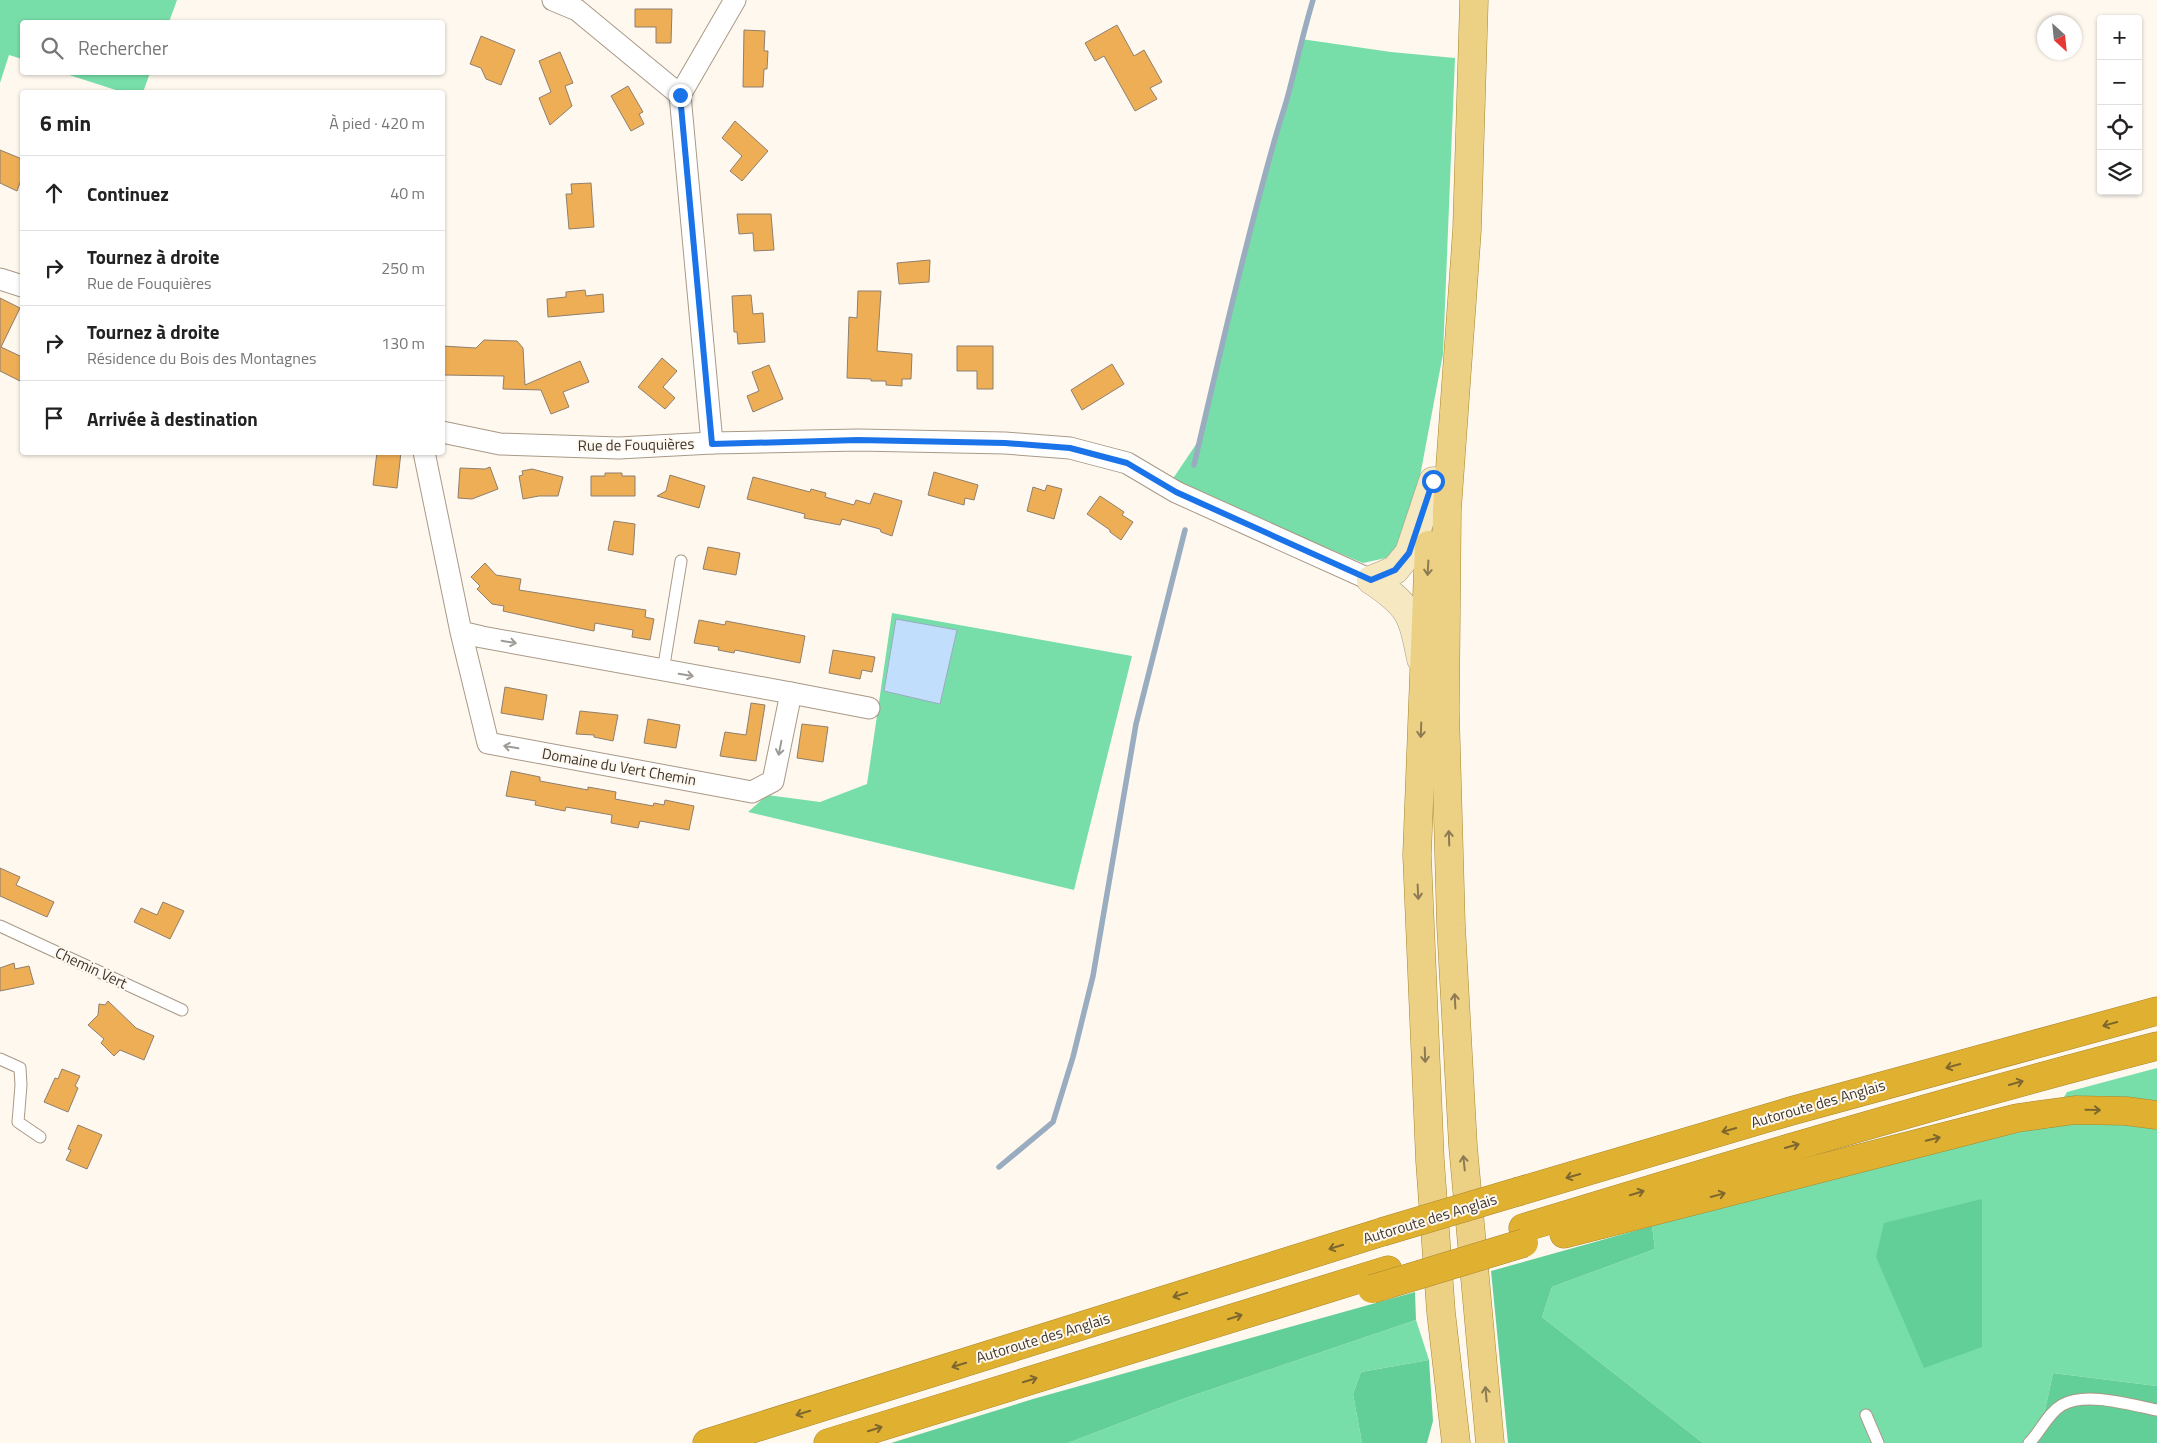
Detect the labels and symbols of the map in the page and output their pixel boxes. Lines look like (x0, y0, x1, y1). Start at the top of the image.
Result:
north arrow (2037, 15, 2082, 60)
route end (669, 84, 692, 107)
street label: Rue de Fouquières (577, 432, 695, 457)
route start (1422, 470, 1445, 493)
one-way arrow (1423, 559, 1433, 575)
one-way arrow (500, 638, 516, 647)
one-way arrow (677, 670, 693, 680)
one-way arrow (1417, 722, 1426, 738)
one-way arrow (775, 739, 784, 755)
one-way arrow (504, 742, 520, 752)
street label: Domaine du Vert Chemin (540, 742, 698, 791)
one-way arrow (1444, 831, 1454, 847)
one-way arrow (1414, 884, 1423, 900)
street label: Chemin Vert (51, 941, 132, 995)
one-way arrow (1451, 993, 1460, 1009)
one-way arrow (2102, 1020, 2118, 1029)
one-way arrow (1421, 1046, 1430, 1062)
one-way arrow (1946, 1062, 1962, 1072)
street label: Autoroute des Anglais (1748, 1073, 1888, 1134)
one-way arrow (2007, 1078, 2023, 1087)
one-way arrow (2085, 1106, 2101, 1115)
one-way arrow (1722, 1125, 1738, 1135)
one-way arrow (1925, 1134, 1941, 1143)
one-way arrow (1784, 1140, 1800, 1150)
one-way arrow (1460, 1155, 1469, 1171)
one-way arrow (1566, 1171, 1582, 1181)
street label: Autoroute des Anglais (1360, 1187, 1500, 1250)
one-way arrow (1628, 1188, 1644, 1198)
one-way arrow (1709, 1190, 1725, 1199)
one-way arrow (1328, 1243, 1344, 1252)
one-way arrow (1173, 1291, 1189, 1301)
street label: Autoroute des Anglais (973, 1306, 1113, 1369)
one-way arrow (1227, 1311, 1243, 1321)
one-way arrow (951, 1360, 967, 1370)
one-way arrow (1021, 1375, 1037, 1385)
one-way arrow (1481, 1387, 1491, 1403)
one-way arrow (796, 1409, 812, 1418)
one-way arrow (866, 1423, 882, 1433)

